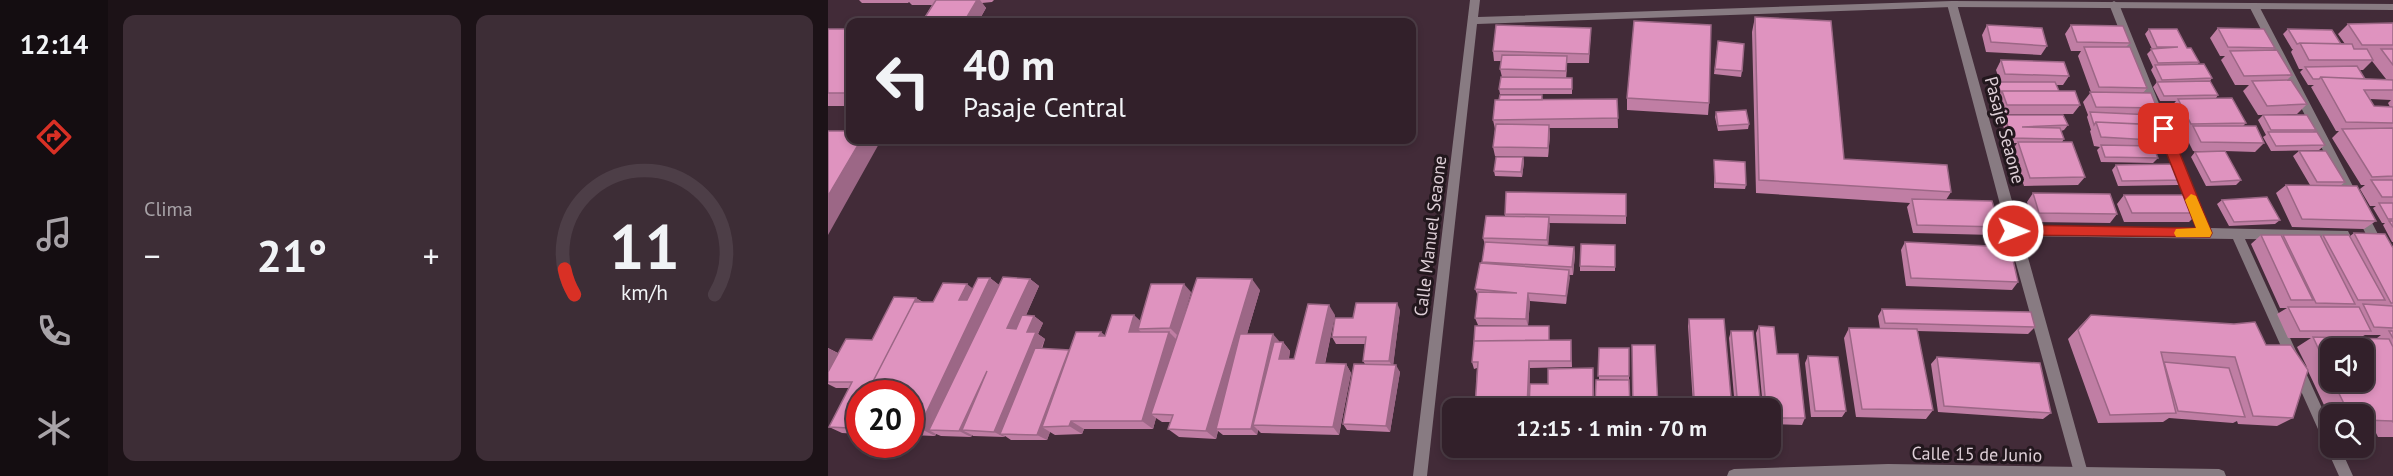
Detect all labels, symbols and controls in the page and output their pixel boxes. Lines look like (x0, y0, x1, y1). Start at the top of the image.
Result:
text: 12:14 (20, 27, 88, 61)
text: 40 m (963, 37, 1055, 92)
icon: left (864, 42, 942, 120)
street label: Pasaje Seaone (1980, 74, 2030, 186)
text: Pasaje Central (963, 90, 1126, 124)
pin (2138, 103, 2189, 154)
icon: arrive (2147, 112, 2180, 145)
icon: directions (33, 116, 75, 158)
street label: Calle Manuel Seaone (1409, 154, 1451, 318)
text: Clima (144, 196, 193, 222)
position arrow (1981, 199, 2045, 263)
text: 11 (609, 205, 680, 286)
icon: music (33, 213, 75, 255)
text: 21° (256, 226, 327, 284)
text: − (144, 234, 161, 277)
text: + (423, 234, 439, 277)
text: km/h (621, 278, 668, 306)
icon: phone (33, 310, 75, 352)
map controls (2320, 338, 2374, 458)
button: sound (2320, 338, 2374, 392)
speed limit sign: 20 (846, 380, 924, 458)
button: search (2320, 404, 2374, 458)
icon: climate (33, 407, 75, 449)
text: 12:15 · 1 min · 70 m (1516, 414, 1707, 442)
street label: Calle 15 de Junio (1911, 441, 2043, 467)

